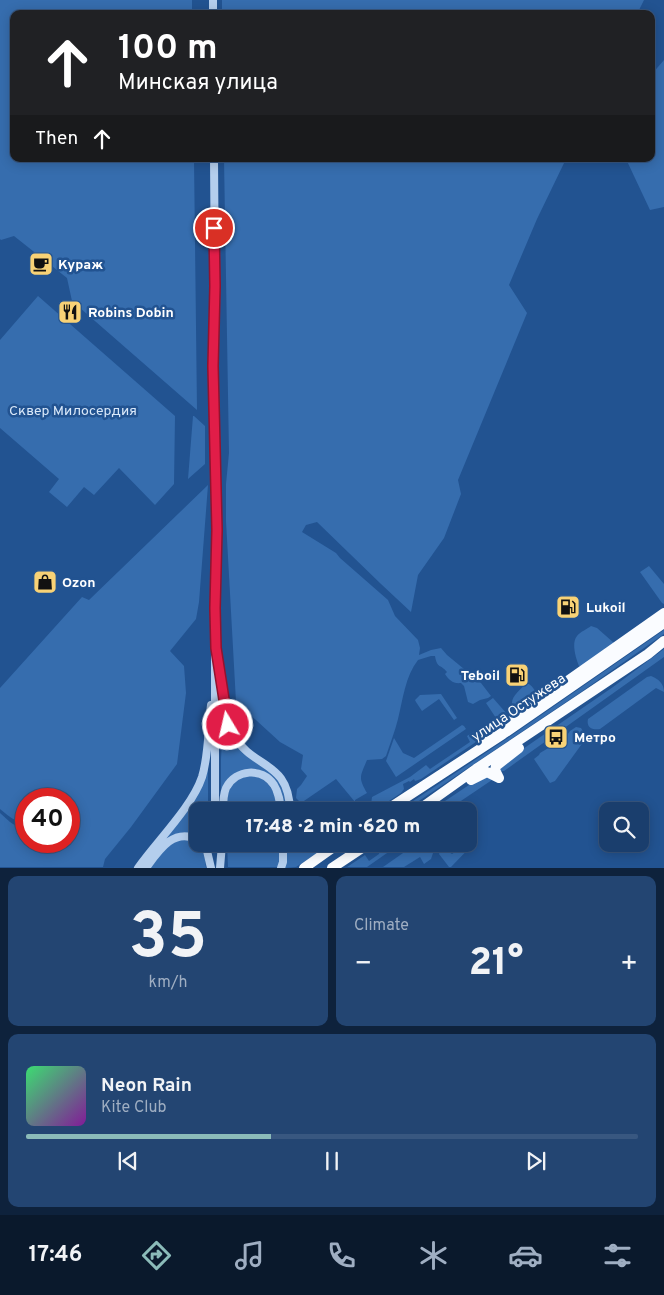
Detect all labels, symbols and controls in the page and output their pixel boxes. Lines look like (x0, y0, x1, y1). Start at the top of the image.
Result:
text: 100 m (118, 27, 218, 71)
icon: ahead (35, 30, 100, 95)
text: Минская улица (118, 70, 278, 97)
icon: ahead (88, 125, 116, 153)
text: Then (35, 127, 78, 151)
pin (193, 207, 235, 249)
icon: arrive (200, 214, 228, 242)
cafe icon: Кураж (28, 251, 54, 277)
place label: Кураж (58, 257, 103, 274)
restaurant icon: Robins Dobin (57, 299, 83, 325)
place label: Robins Dobin (88, 305, 174, 322)
park label: Сквер Милосердия (9, 403, 137, 420)
shop icon: Ozon (32, 569, 58, 595)
place label: Ozon (62, 575, 95, 592)
fuel station icon: Lukoil (555, 594, 581, 620)
place label: Lukoil (586, 600, 626, 617)
fuel station icon: Teboil (504, 662, 530, 688)
place label: Teboil (461, 668, 500, 685)
street label: улица Остужева (469, 671, 569, 746)
position arrow (201, 698, 253, 750)
bus stop icon: Метро (543, 724, 569, 750)
place label: Метро (574, 730, 616, 747)
speed limit sign: 40 (15, 788, 80, 853)
map controls (599, 802, 649, 852)
button: search (599, 802, 649, 852)
text: 17:48 · 2 min · 620 m (246, 815, 420, 839)
text: 35 (129, 899, 207, 981)
text: Climate (354, 916, 409, 936)
text: 21° (469, 940, 523, 989)
text: − (354, 947, 372, 983)
text: + (620, 947, 638, 983)
text: km/h (149, 973, 187, 993)
text: Neon Rain (101, 1074, 192, 1098)
text: Kite Club (101, 1098, 166, 1118)
icon: previous (114, 1147, 142, 1175)
icon: pause (318, 1147, 346, 1175)
icon: next (522, 1147, 550, 1175)
icon: directions (139, 1238, 174, 1273)
icon: music (232, 1238, 267, 1273)
icon: phone (324, 1238, 359, 1273)
icon: climate (416, 1238, 451, 1273)
icon: car (508, 1238, 543, 1273)
icon: filters (600, 1238, 635, 1273)
text: 17:46 (29, 1242, 82, 1269)

